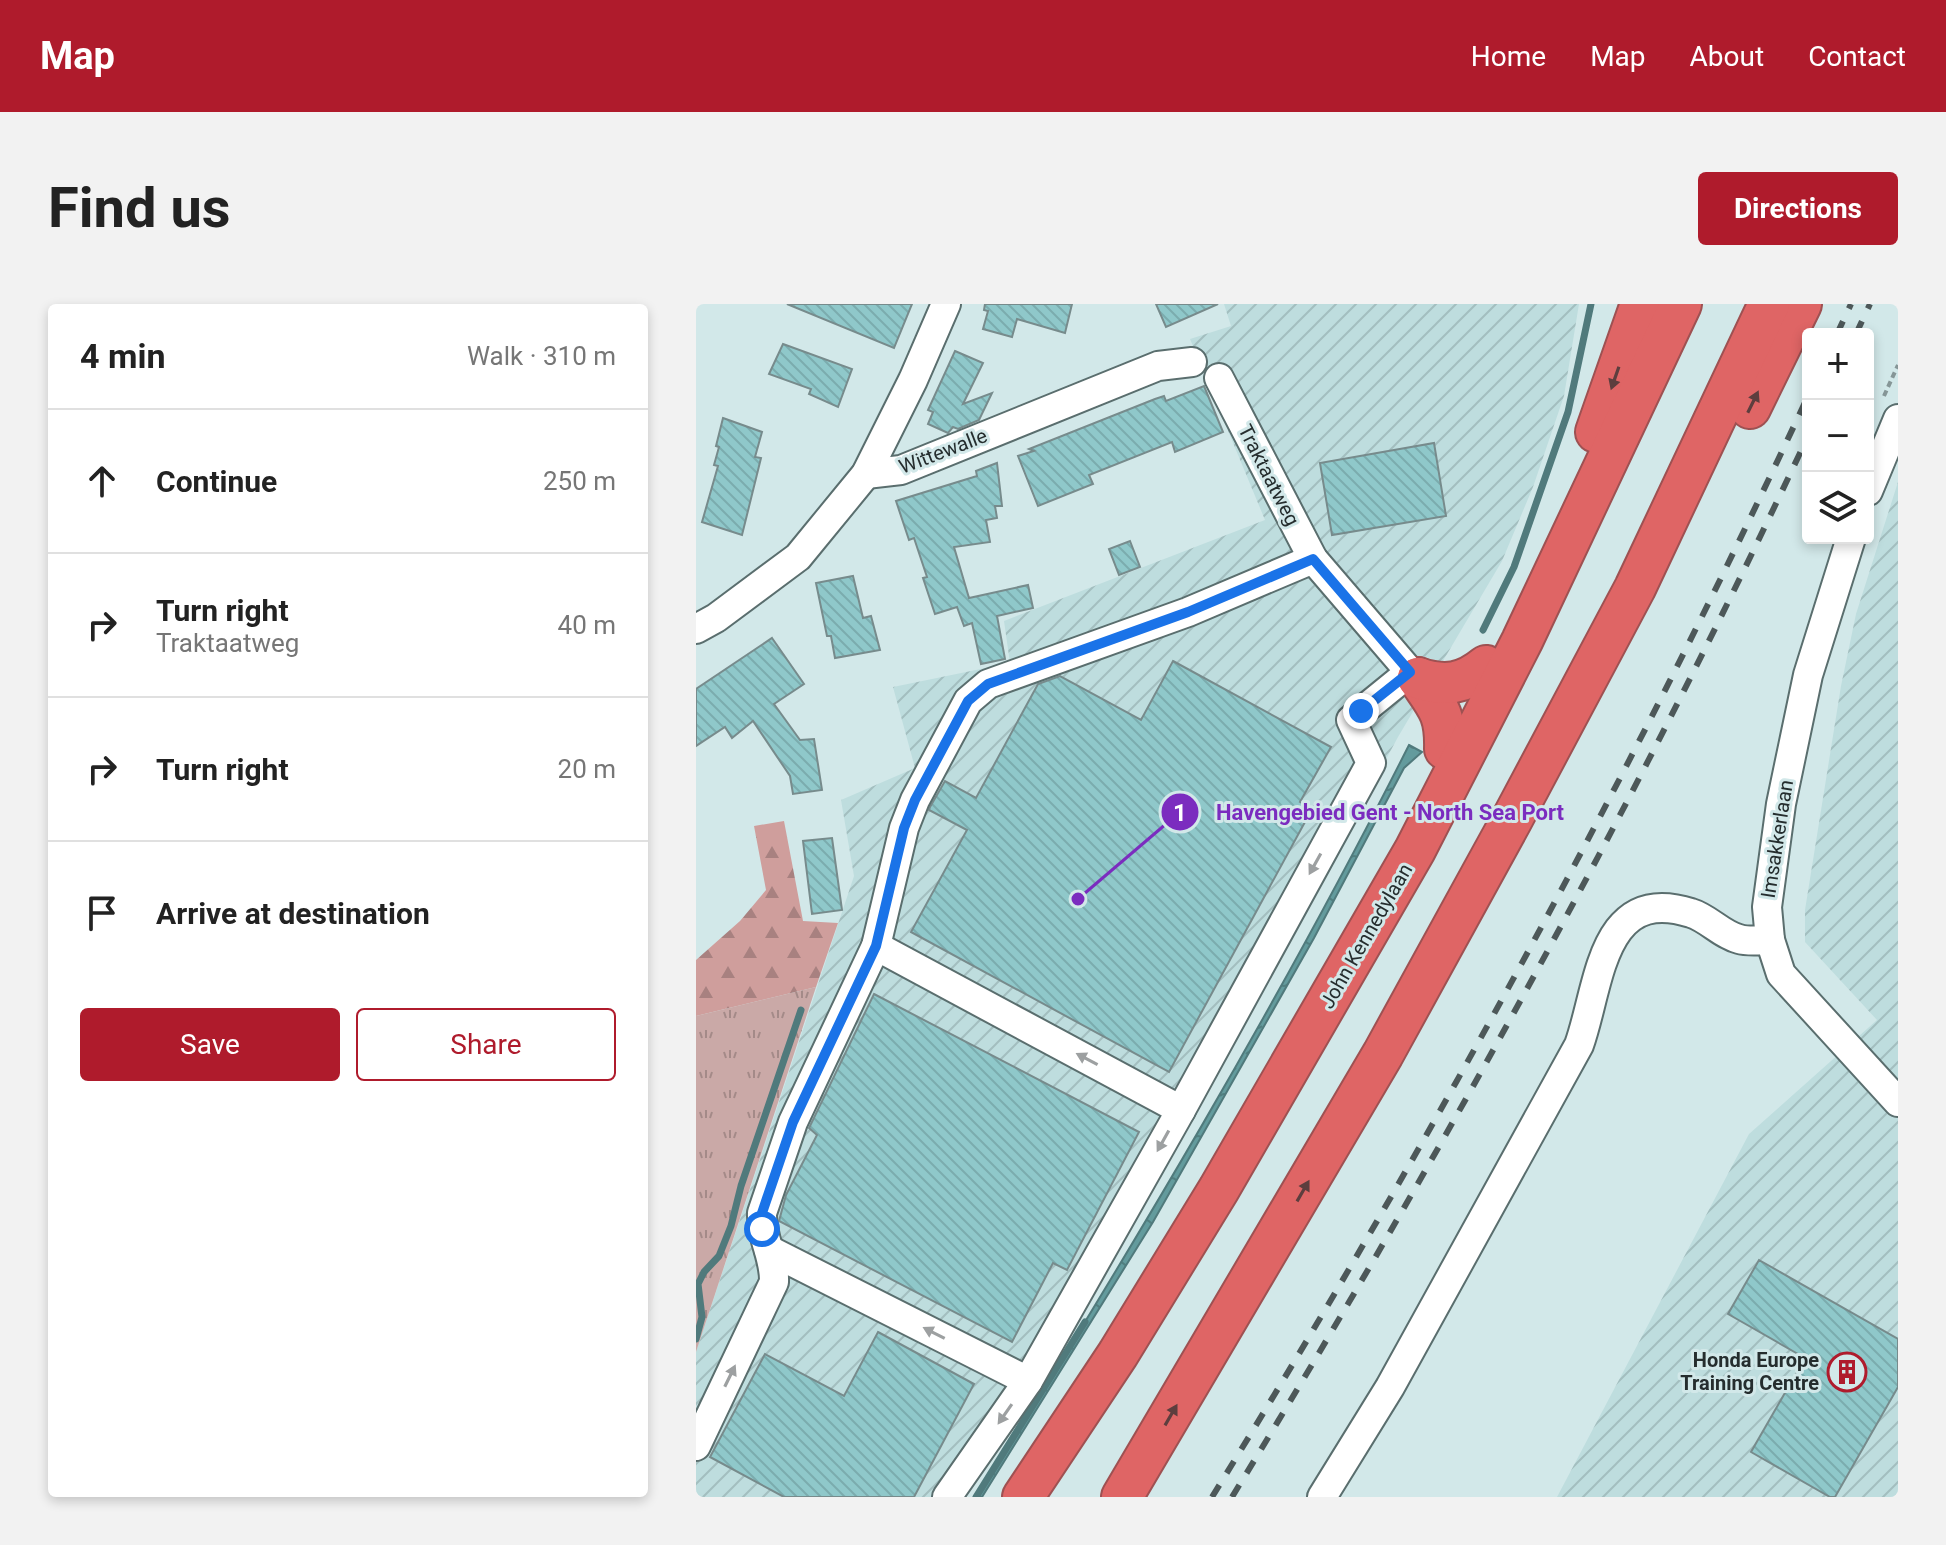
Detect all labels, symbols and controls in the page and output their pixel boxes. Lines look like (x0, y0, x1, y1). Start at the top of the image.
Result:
text: Map (40, 34, 115, 78)
text: Home (1471, 40, 1546, 73)
text: Map (1590, 40, 1646, 73)
text: About (1690, 40, 1764, 73)
text: Contact (1808, 40, 1906, 73)
button: Directions (1698, 172, 1898, 245)
text: Find us (48, 175, 231, 241)
map controls (1802, 328, 1874, 544)
button: + (1802, 328, 1874, 400)
text: 4 min (80, 336, 165, 376)
text: Walk · 310 m (467, 341, 616, 371)
one-way arrow (1608, 366, 1621, 390)
one-way arrow (1746, 391, 1760, 414)
button: − (1802, 400, 1874, 472)
street label: Traktaatweg (1233, 420, 1305, 530)
street label: Wittewalle (895, 423, 991, 479)
icon: ahead (80, 459, 124, 503)
text: Continue (156, 464, 277, 499)
text: 250 m (543, 466, 616, 496)
button: layers (1802, 472, 1874, 544)
text: Turn right (156, 593, 289, 628)
icon: right (80, 603, 124, 647)
text: 40 m (558, 610, 616, 640)
text: Traktaatweg (156, 628, 299, 658)
route end (1343, 693, 1379, 729)
icon: right (80, 747, 124, 791)
text: Turn right (156, 752, 289, 787)
text: 20 m (558, 754, 616, 784)
street label: Imsakkerlaan (1756, 778, 1798, 900)
callout: Havengebied Gent - North Sea Port (1160, 789, 1580, 835)
text: 1 (1173, 799, 1187, 827)
text: Havengebied Gent - North Sea Port (1216, 800, 1565, 825)
one-way arrow (1308, 853, 1322, 875)
street label: John Kennedylaan (1315, 859, 1417, 1013)
icon: arrive (80, 891, 124, 935)
text: Arrive at destination (156, 896, 430, 931)
button: Save (80, 1008, 340, 1081)
button: Share (356, 1008, 616, 1081)
one-way arrow (1076, 1053, 1099, 1066)
one-way arrow (1156, 1130, 1170, 1152)
one-way arrow (1296, 1180, 1310, 1202)
route start (744, 1211, 780, 1247)
one-way arrow (922, 1326, 945, 1339)
place label: Honda Europe Training Centre (1680, 1348, 1819, 1395)
building icon: Honda Europe Training Centre (1826, 1351, 1868, 1393)
one-way arrow (723, 1365, 737, 1388)
one-way arrow (998, 1404, 1013, 1425)
one-way arrow (1164, 1404, 1178, 1426)

